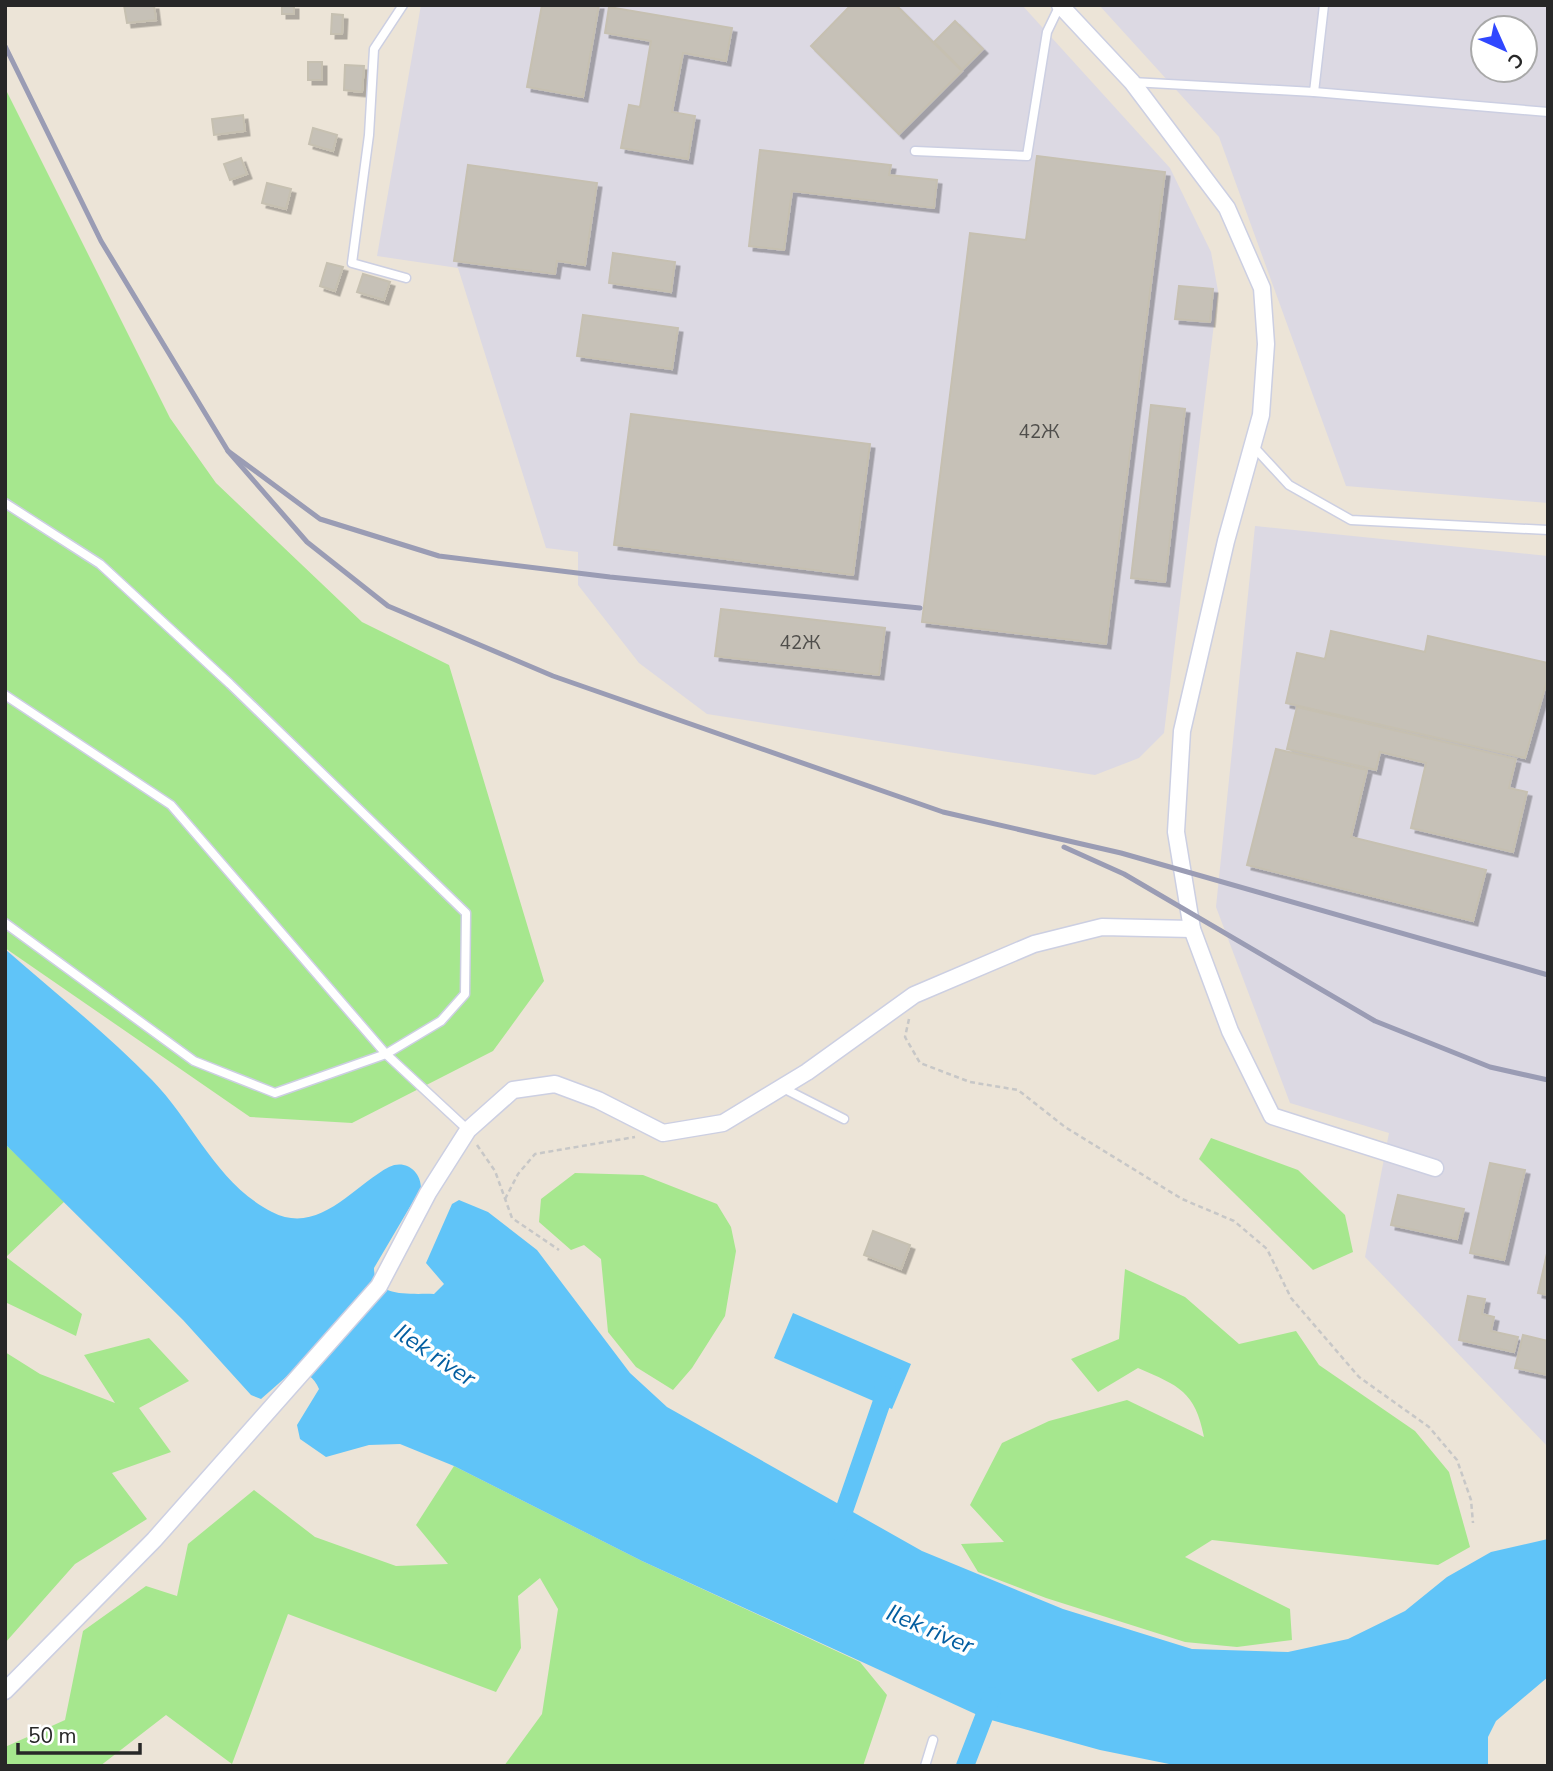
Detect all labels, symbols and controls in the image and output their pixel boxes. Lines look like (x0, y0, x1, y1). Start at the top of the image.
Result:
north arrow (1469, 14, 1539, 84)
text: С (1501, 47, 1529, 74)
house number: 42Ж (1018, 419, 1060, 445)
house number: 42Ж (779, 630, 821, 656)
water label: Ilek river (388, 1316, 483, 1395)
water label: Ilek river (881, 1596, 980, 1662)
scale bar (18, 1712, 140, 1756)
text: 50 m (28, 1722, 77, 1750)

